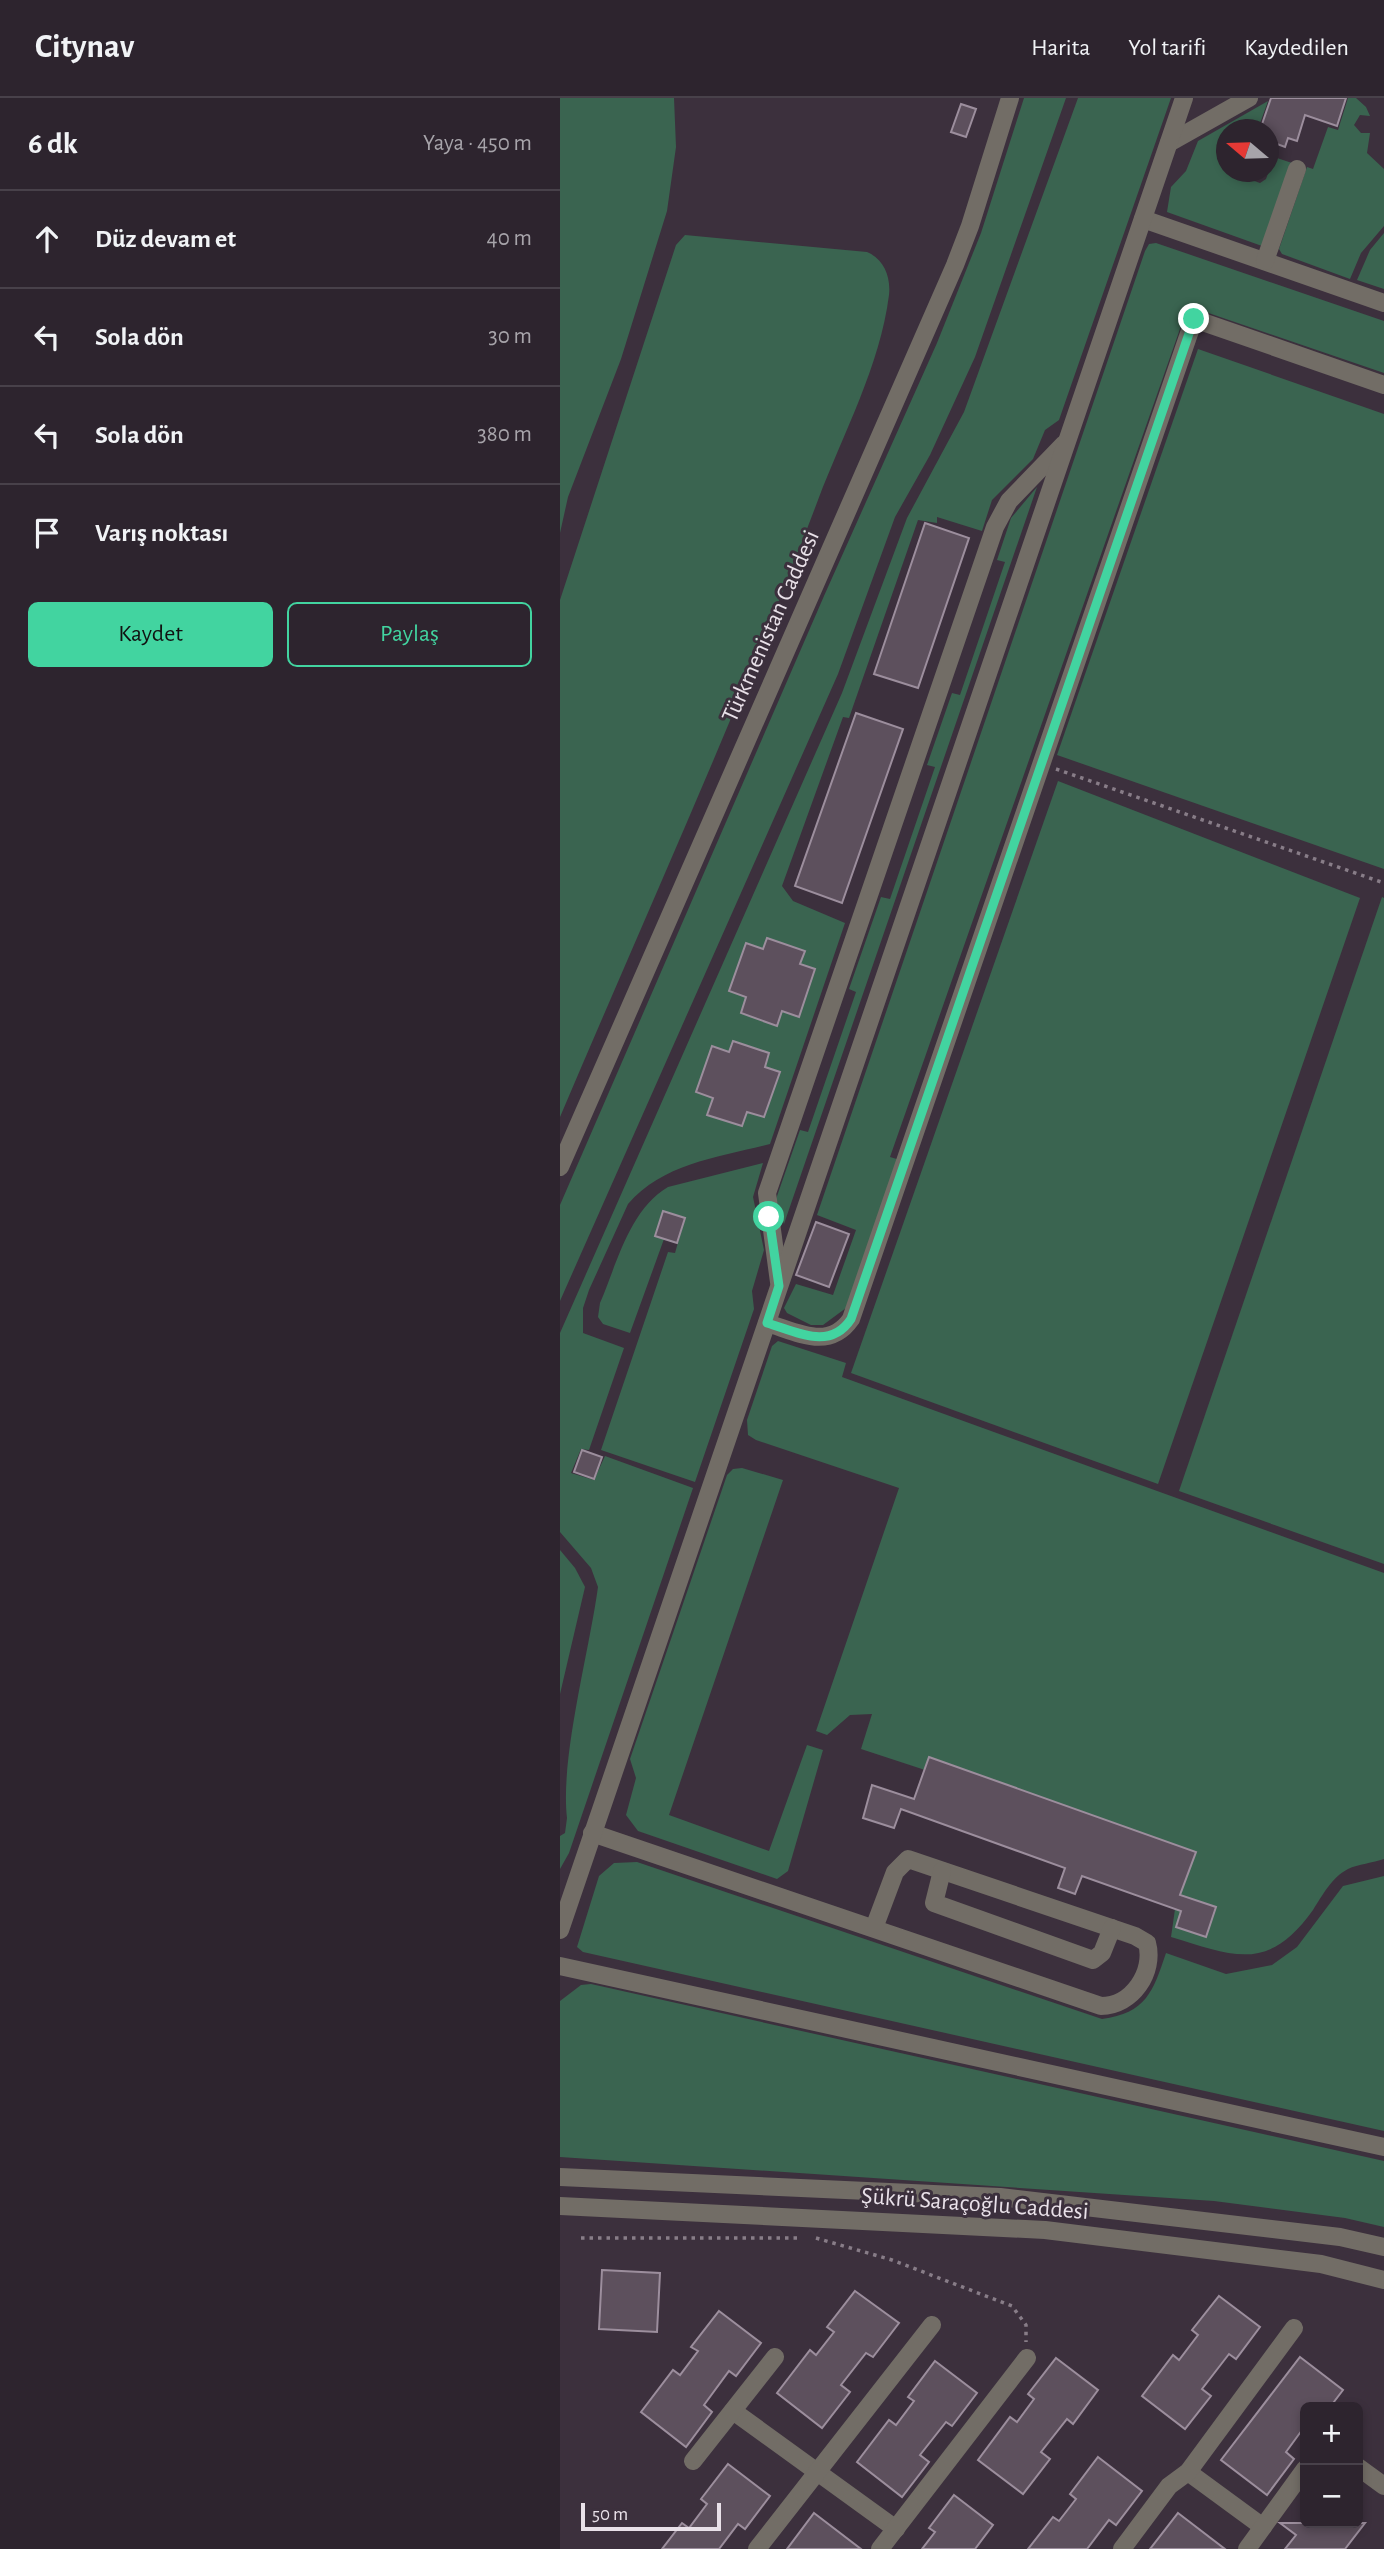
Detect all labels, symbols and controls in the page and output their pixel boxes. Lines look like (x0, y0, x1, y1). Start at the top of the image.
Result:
text: Citynav (35, 31, 134, 64)
text: Harita (1031, 36, 1090, 60)
text: Yol tarifi (1128, 36, 1206, 60)
text: Kaydedilen (1244, 36, 1349, 60)
north arrow (1216, 119, 1279, 182)
text: 6 dk (28, 129, 78, 159)
text: Yaya · 450 m (423, 132, 532, 155)
icon: ahead (28, 220, 66, 258)
text: Düz devam et (95, 226, 236, 252)
text: 40 m (487, 227, 532, 250)
route end (1178, 303, 1209, 334)
icon: left (28, 318, 66, 356)
text: Sola dön (95, 324, 184, 350)
text: 30 m (488, 325, 532, 348)
icon: left (28, 416, 66, 454)
text: Sola dön (95, 422, 184, 448)
text: 380 m (477, 423, 532, 446)
icon: arrive (28, 514, 66, 552)
text: Varış noktası (95, 520, 228, 546)
street label: Türkmenistan Caddesi (718, 527, 824, 726)
button: Kaydet (28, 602, 273, 667)
button: Paylaş (287, 602, 532, 667)
route start (753, 1201, 784, 1232)
street label: Şükrü Saraçoğlu Caddesi (860, 2184, 1089, 2224)
map controls (1300, 2402, 1363, 2528)
button: + (1300, 2402, 1363, 2465)
button: − (1300, 2465, 1363, 2528)
scale bar (581, 2500, 721, 2532)
text: 50 m (592, 2505, 628, 2524)

